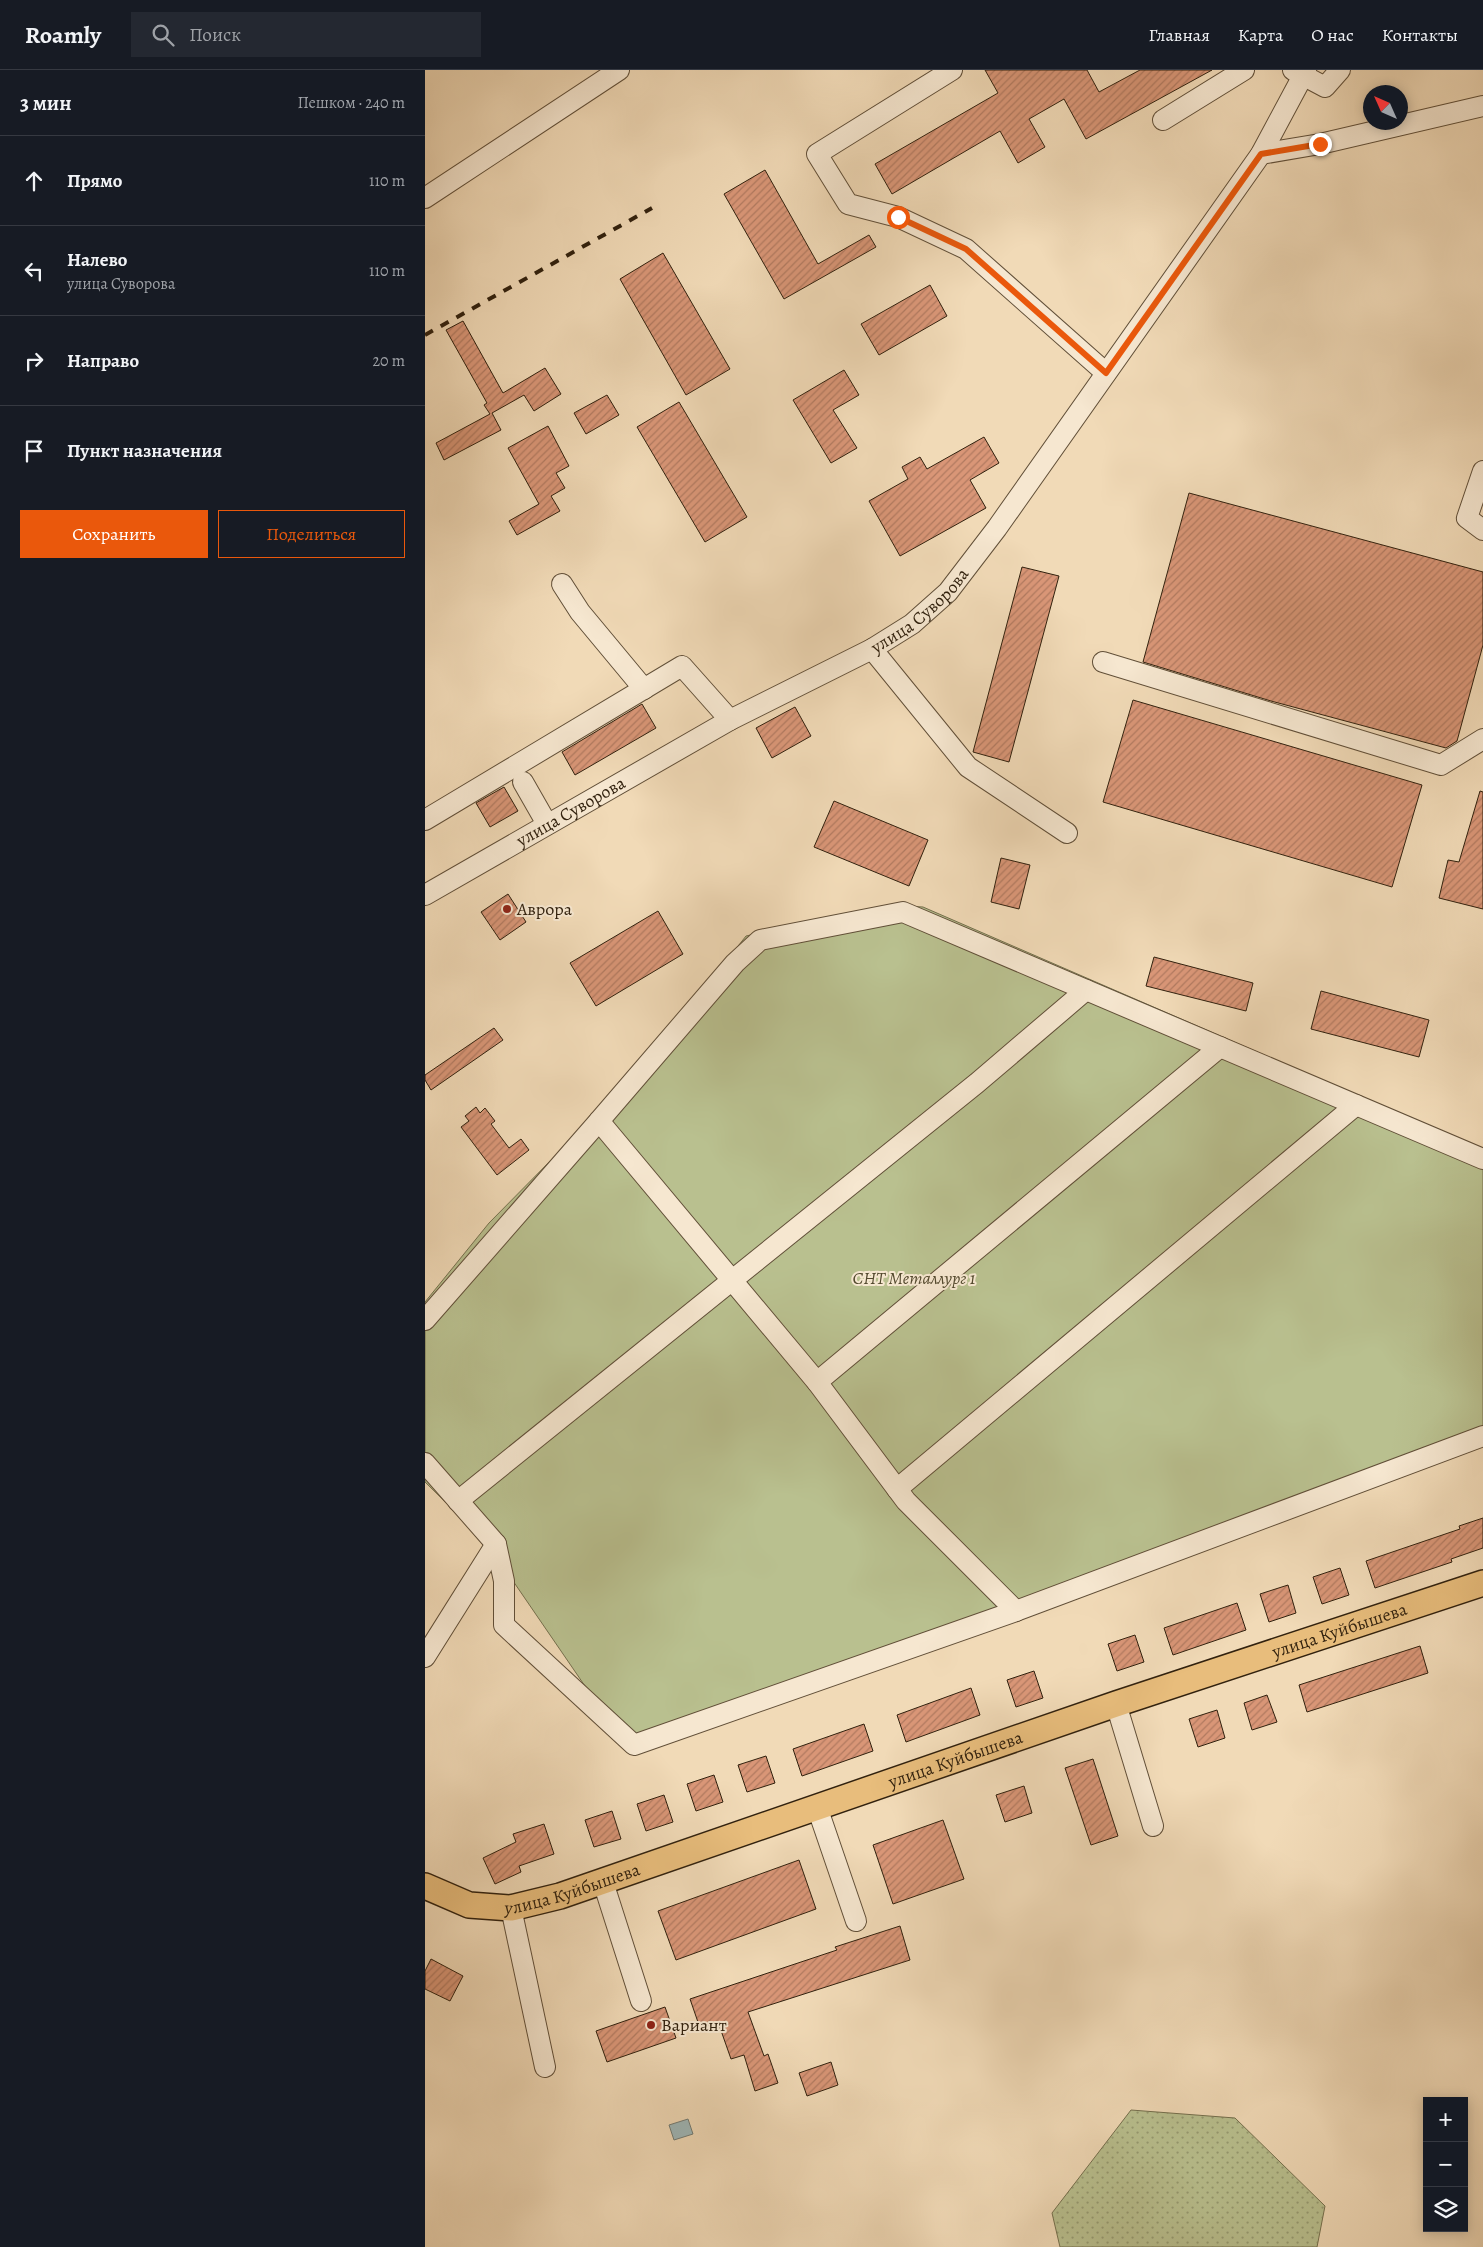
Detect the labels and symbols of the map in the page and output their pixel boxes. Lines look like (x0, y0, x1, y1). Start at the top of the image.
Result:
north arrow (1363, 85, 1408, 130)
route end (1309, 133, 1332, 156)
route start (887, 206, 910, 229)
street label: улица Суворова (865, 563, 975, 659)
street label: улица Суворова (511, 770, 630, 853)
place label: Аврора (516, 897, 573, 921)
marker: Аврора (501, 903, 513, 915)
park label: СНТ Металлург 1 (852, 1266, 976, 1290)
street label: улица Куйбышева (1268, 1597, 1411, 1664)
street label: улица Куйбышева (884, 1725, 1027, 1794)
street label: улица Куйбышева (503, 1857, 644, 1920)
place label: Вариант (661, 2013, 727, 2037)
marker: Вариант (645, 2019, 657, 2031)

